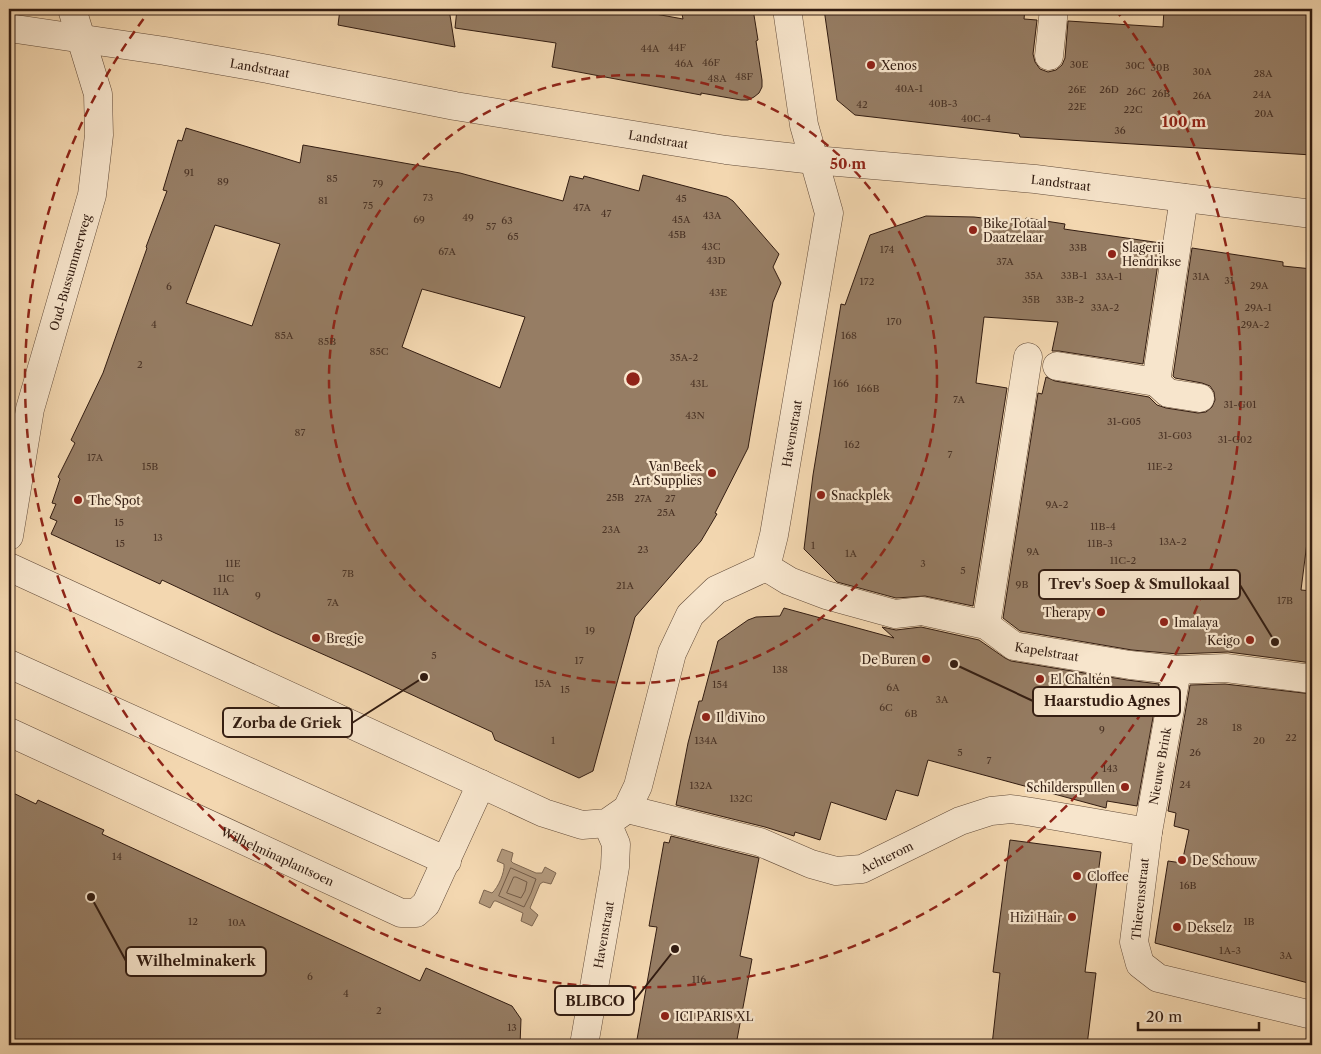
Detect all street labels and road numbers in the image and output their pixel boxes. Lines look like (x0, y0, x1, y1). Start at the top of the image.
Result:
street label: Landstraat (229, 55, 292, 81)
street label: Landstraat (627, 127, 690, 151)
street label: Landstraat (1030, 171, 1093, 194)
street label: Oud-Bussummerweg (46, 212, 94, 332)
street label: Havenstraat (778, 398, 805, 468)
street label: Kapelstraat (1014, 639, 1081, 664)
street label: Nieuwe Brink (1146, 725, 1174, 806)
street label: Wilhelminaplantsoen (218, 823, 337, 889)
street label: Achterom (857, 838, 915, 877)
street label: Thierensstraat (1128, 856, 1152, 941)
street label: Havenstraat (590, 899, 617, 969)

